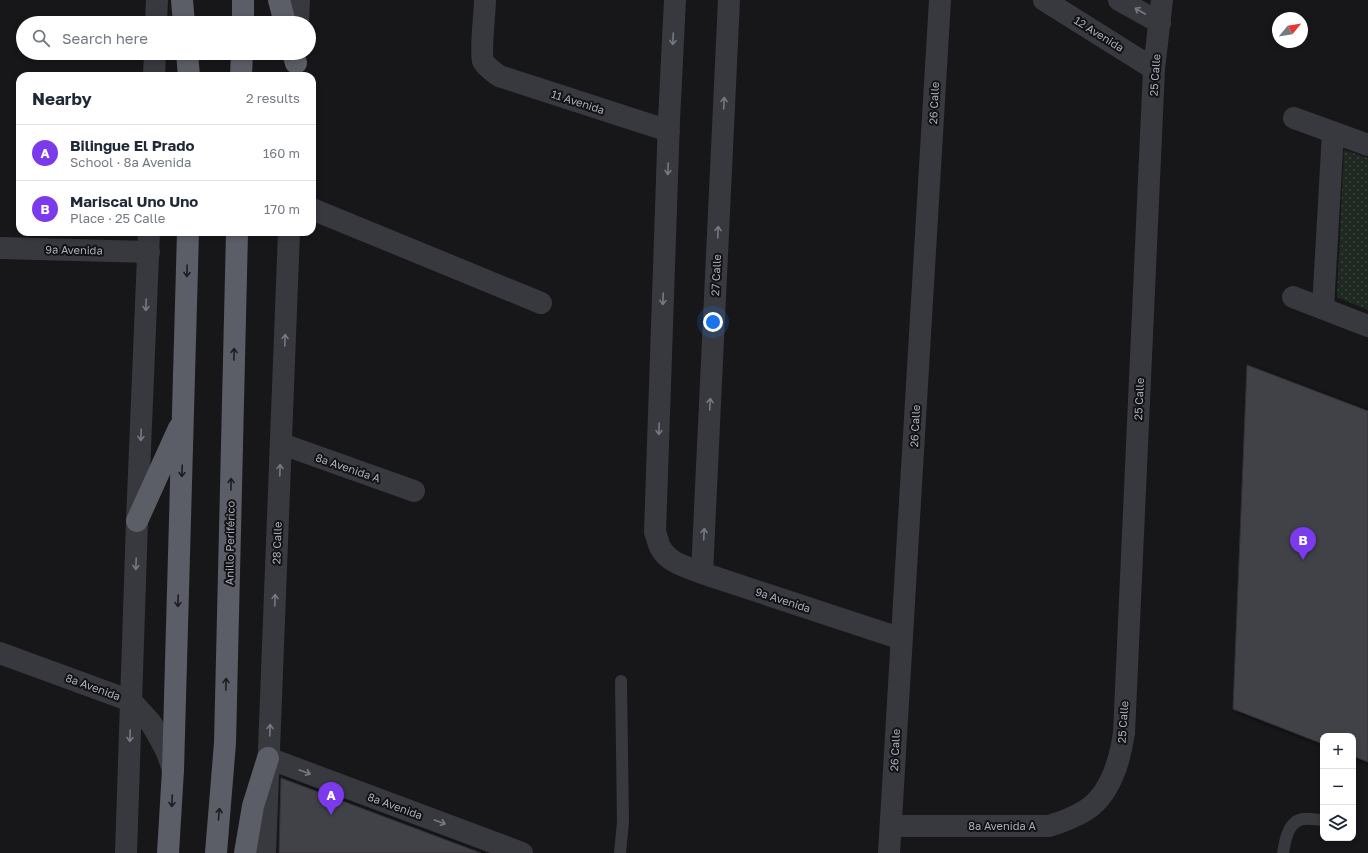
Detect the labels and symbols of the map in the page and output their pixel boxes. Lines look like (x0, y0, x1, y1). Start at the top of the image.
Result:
one-way arrow (1134, 7, 1146, 15)
north arrow (1272, 12, 1308, 48)
street label: 12 Avenida (1072, 13, 1127, 54)
one-way arrow (669, 32, 676, 45)
street label: 25 Calle (1147, 53, 1162, 97)
street label: 26 Calle (926, 81, 941, 125)
street label: 11 Avenida (550, 87, 606, 116)
one-way arrow (721, 97, 728, 110)
one-way arrow (664, 162, 671, 175)
one-way arrow (715, 226, 722, 239)
street label: 9a Avenida (45, 243, 103, 256)
street label: 27 Calle (708, 254, 723, 296)
one-way arrow (184, 264, 191, 277)
one-way arrow (659, 292, 667, 305)
one-way arrow (143, 298, 150, 311)
your location (703, 312, 723, 332)
one-way arrow (282, 334, 289, 347)
one-way arrow (230, 348, 238, 361)
street label: 25 Calle (1131, 377, 1146, 421)
one-way arrow (706, 398, 714, 411)
street label: 26 Calle (907, 404, 922, 448)
one-way arrow (655, 422, 663, 435)
one-way arrow (137, 428, 145, 441)
street label: 8a Avenida A (314, 450, 383, 485)
one-way arrow (178, 464, 186, 477)
one-way arrow (277, 464, 284, 477)
one-way arrow (227, 478, 235, 491)
street label: Anillo Periférico (222, 500, 237, 585)
street label: 28 Calle (269, 521, 284, 565)
pin: B (1290, 527, 1316, 560)
one-way arrow (700, 528, 708, 541)
one-way arrow (132, 557, 140, 570)
street label: 9a Avenida (754, 584, 812, 615)
one-way arrow (175, 594, 182, 607)
one-way arrow (271, 594, 279, 607)
street label: 8a Avenida (64, 671, 122, 702)
one-way arrow (222, 678, 230, 691)
street label: 25 Calle (1115, 700, 1130, 744)
one-way arrow (266, 724, 273, 737)
street label: 26 Calle (887, 728, 902, 772)
one-way arrow (126, 729, 134, 742)
one-way arrow (299, 769, 311, 777)
pin: A (318, 782, 344, 815)
street label: 8a Avenida (366, 790, 424, 821)
one-way arrow (168, 794, 175, 807)
one-way arrow (215, 808, 222, 821)
one-way arrow (433, 819, 445, 827)
street label: 8a Avenida A (968, 819, 1036, 832)

